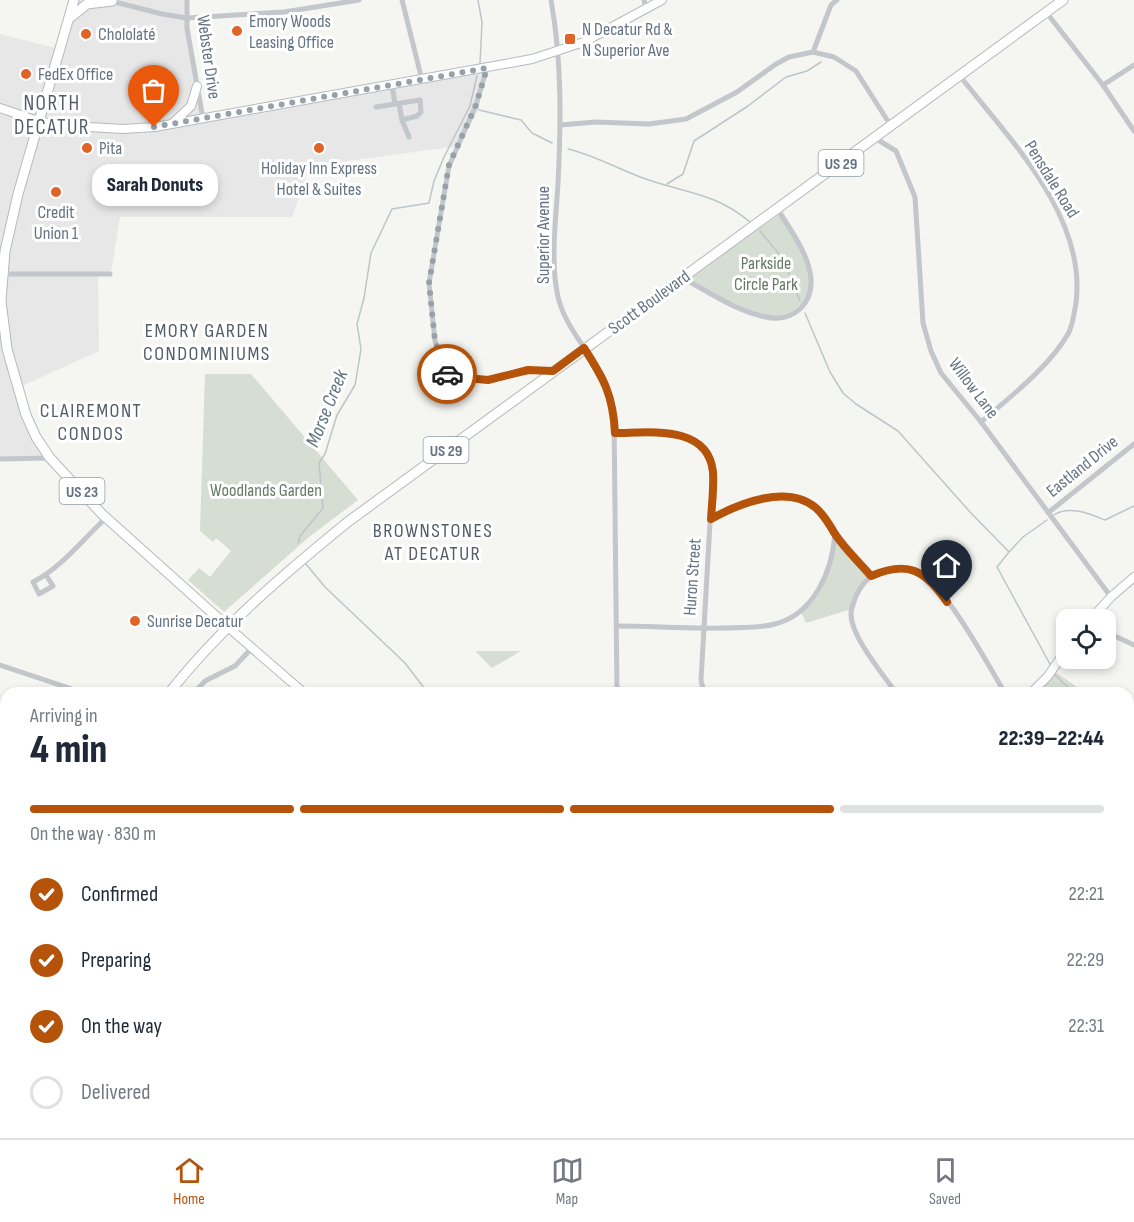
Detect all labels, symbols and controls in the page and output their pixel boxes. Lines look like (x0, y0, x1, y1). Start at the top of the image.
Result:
place label: Emory Woods Leasing Office (249, 11, 334, 53)
street label: Webster Drive (192, 14, 225, 100)
place label: N Decatur Rd & N Superior Ave (582, 19, 673, 61)
place label: Chololaté (98, 24, 156, 45)
marker: Emory Woods Leasing Office (230, 24, 244, 38)
marker: Chololaté (79, 27, 93, 41)
marker: N Decatur Rd & N Superior Ave (563, 32, 577, 46)
place label: FedEx Office (38, 64, 113, 85)
pin (128, 65, 179, 127)
marker: FedEx Office (19, 67, 33, 81)
icon: bag (137, 74, 170, 107)
district label: NORTH DECATUR (14, 91, 90, 140)
street label: Pensdale Road (1020, 137, 1083, 222)
place label: Pita (99, 138, 122, 159)
marker: Pita (80, 141, 94, 155)
marker: Holiday Inn Express Hotel & Suites (312, 141, 326, 155)
road number: US 29 (818, 150, 864, 176)
place label: Holiday Inn Express Hotel & Suites (261, 158, 377, 200)
callout: Sarah Donuts (91, 163, 217, 205)
text: Sarah Donuts (107, 173, 203, 197)
marker: Credit Union 1 (49, 185, 63, 199)
street label: Superior Avenue (533, 186, 554, 284)
place label: Credit Union 1 (34, 202, 79, 244)
park label: Parkside Circle Park (734, 253, 798, 295)
street label: Scott Boulevard (604, 266, 694, 339)
district label: EMORY GARDEN CONDOMINIUMS (143, 319, 271, 366)
courier (417, 344, 477, 404)
street label: Willow Lane (944, 354, 1003, 423)
icon: car (431, 358, 464, 391)
water label: Morse Creek (301, 366, 353, 450)
district label: CLAIREMONT CONDOS (40, 399, 142, 446)
street label: Eastland Drive (1042, 431, 1122, 502)
road number: US 29 (424, 437, 468, 463)
road number: US 23 (60, 478, 104, 504)
park label: Woodlands Garden (210, 480, 322, 501)
district label: BROWNSTONES AT DECATUR (373, 519, 493, 566)
street label: Huron Street (679, 537, 706, 616)
pin (921, 540, 972, 602)
icon: home (930, 549, 963, 582)
map controls (1056, 609, 1116, 669)
button: locate (1056, 609, 1116, 669)
place label: Sunrise Decatur (147, 611, 243, 632)
marker: Sunrise Decatur (128, 614, 142, 628)
text: Arriving in (30, 704, 98, 728)
text: 22:39–22:44 (999, 725, 1104, 752)
text: 4 min (30, 727, 107, 774)
text: On the way · 830 m (30, 822, 156, 846)
icon: check (30, 878, 63, 911)
text: Confirmed (81, 881, 158, 908)
text: 22:21 (1068, 882, 1104, 906)
icon: check (30, 944, 63, 977)
text: Preparing (81, 947, 151, 974)
text: 22:29 (1067, 948, 1104, 972)
icon: check (30, 1010, 63, 1043)
text: On the way (81, 1013, 162, 1040)
text: 22:31 (1068, 1014, 1104, 1038)
text: Delivered (81, 1079, 150, 1106)
tab: Home (173, 1154, 206, 1209)
tab: Map (551, 1154, 584, 1209)
tab: Saved (929, 1154, 962, 1209)

